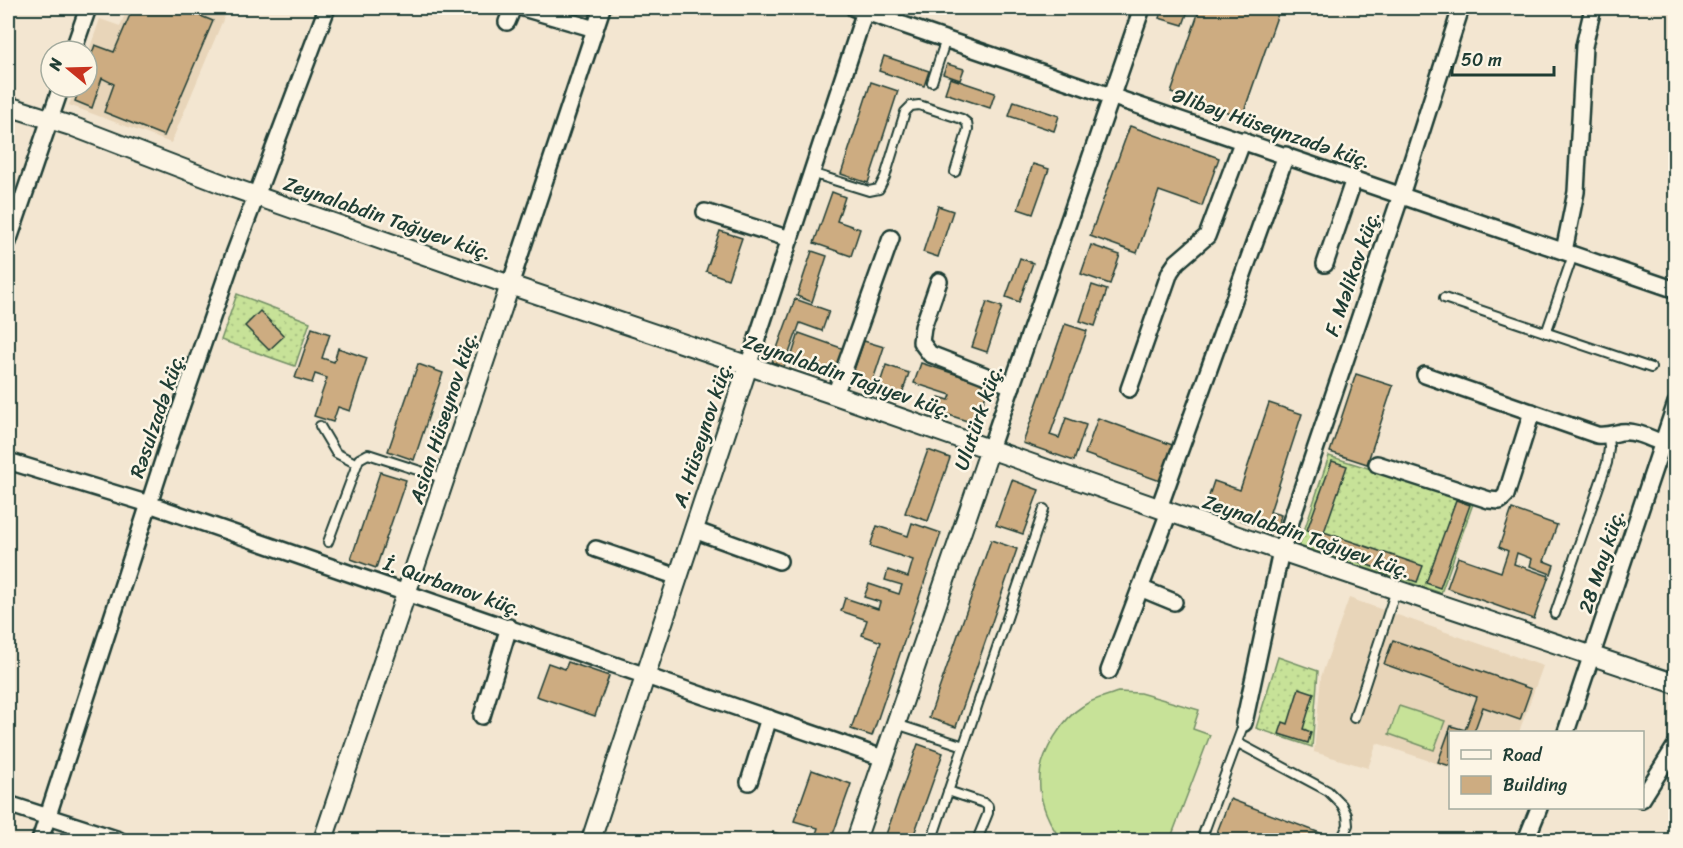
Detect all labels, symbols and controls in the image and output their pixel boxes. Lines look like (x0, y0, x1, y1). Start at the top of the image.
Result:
north arrow (39, 39, 99, 99)
scale bar (1452, 39, 1554, 77)
text: 50 m (1461, 44, 1502, 76)
text: N (39, 53, 71, 75)
street label: Əlibəy Hüseynzadə küç. (1167, 78, 1376, 179)
street label: Zeynalabdin Tağıyev küç. (279, 166, 497, 271)
street label: F. Məlikov küç. (1315, 205, 1390, 341)
street label: Zeynalabdin Tağıyev küç. (739, 324, 957, 429)
street label: Asian Hüseynov küç. (399, 326, 488, 509)
street label: Rəsulzadə küç. (120, 348, 195, 483)
street label: A. Hüseynov küç. (662, 356, 743, 513)
street label: Ulutürk küç. (944, 359, 1013, 475)
street label: Zeynalabdin Tağıyev küç. (1198, 484, 1416, 589)
street label: 28 May küç. (1568, 504, 1635, 618)
street label: İ. Qurbanov küç. (378, 546, 527, 627)
legend (1449, 731, 1644, 809)
text: Road (1503, 739, 1543, 771)
text: Building (1503, 769, 1567, 801)

